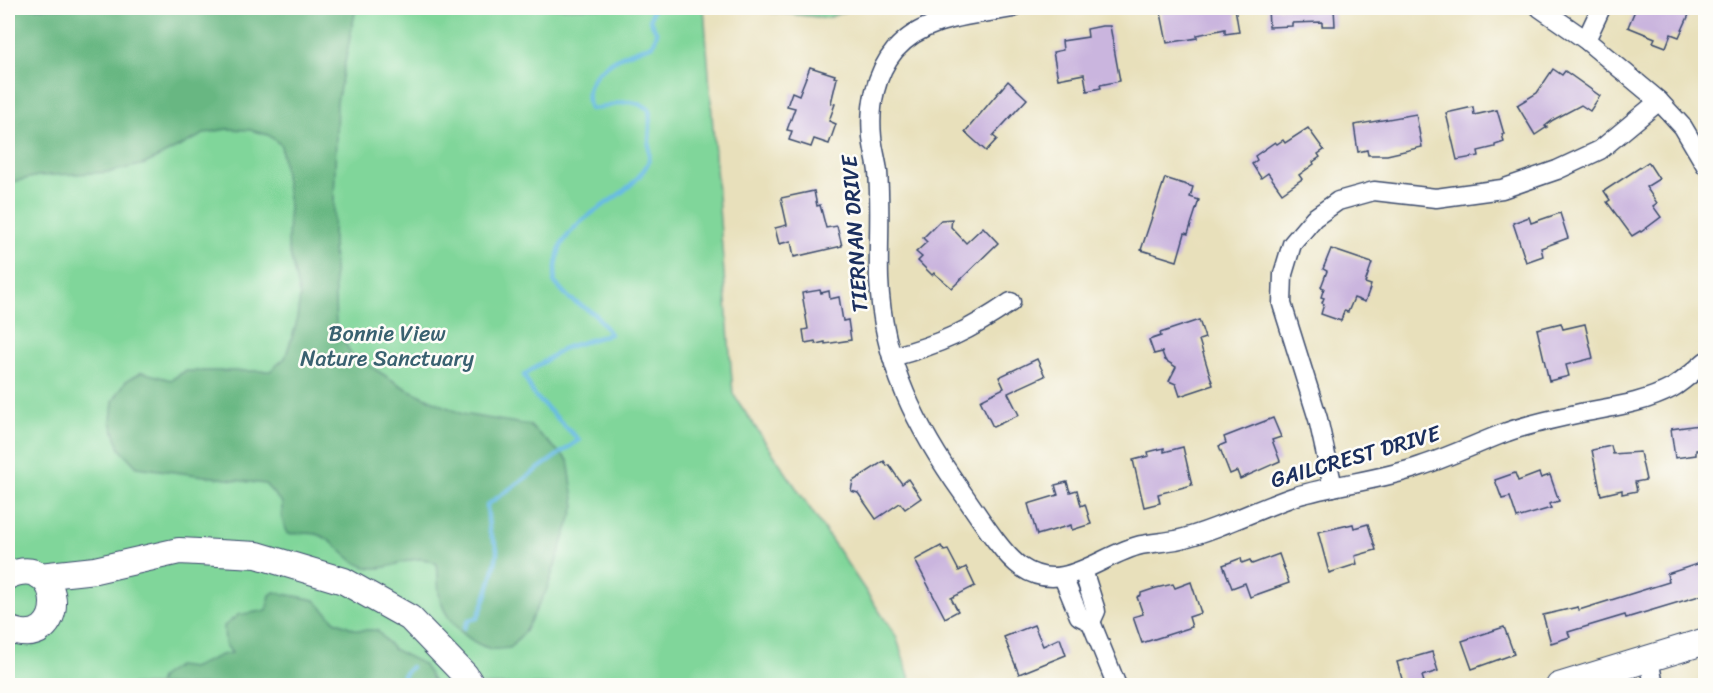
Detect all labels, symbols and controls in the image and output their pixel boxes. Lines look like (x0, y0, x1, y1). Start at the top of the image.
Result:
street label: TIERNAN DRIVE (829, 152, 879, 314)
park label: Bonnie View Nature Sanctuary (300, 314, 474, 378)
street label: GAILCREST DRIVE (1266, 413, 1446, 499)

